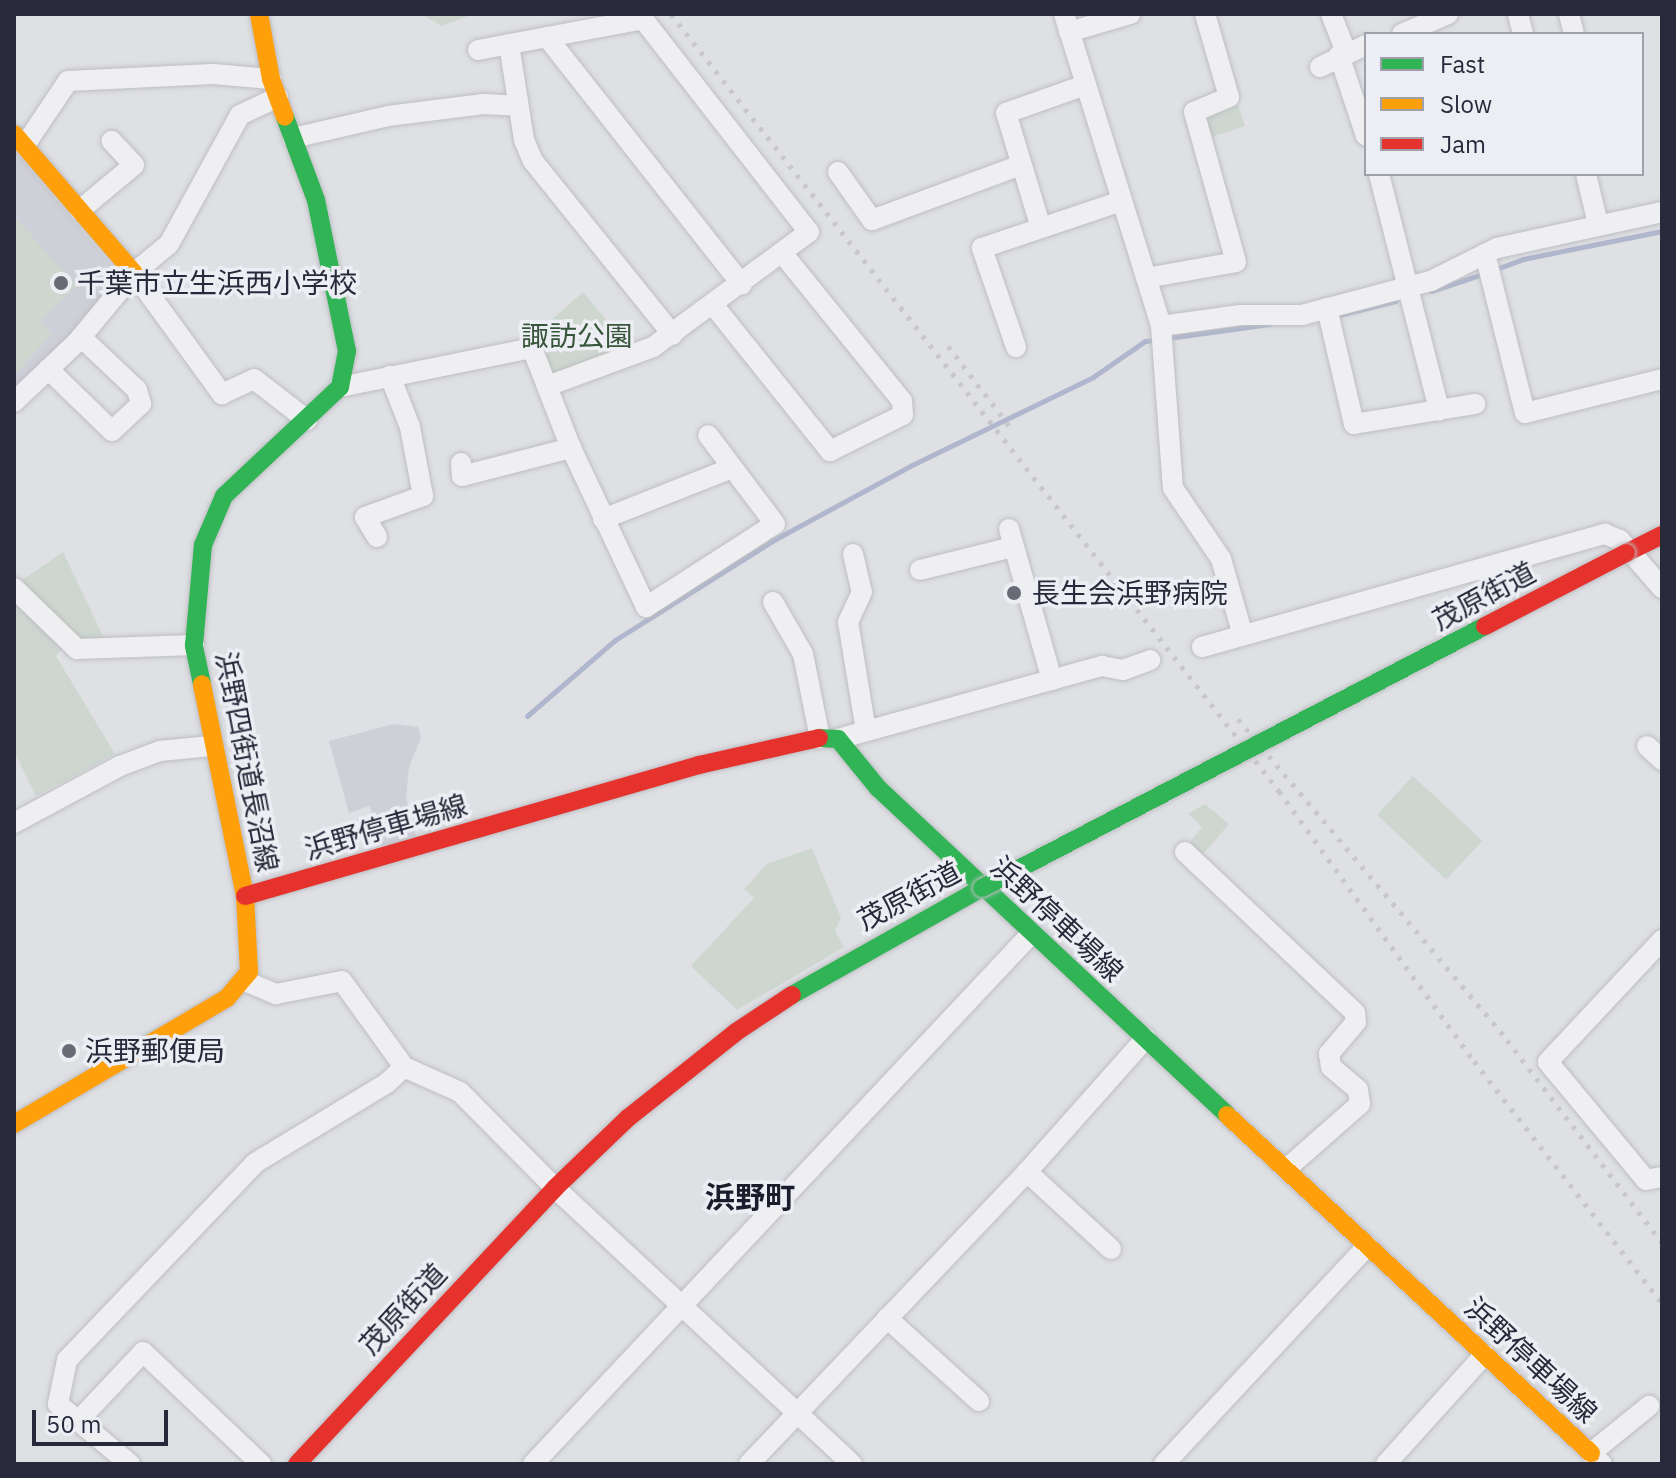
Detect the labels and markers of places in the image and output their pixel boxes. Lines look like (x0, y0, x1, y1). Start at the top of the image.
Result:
place label: 千葉市立生浜西小学校 (77, 266, 357, 300)
marker: 千葉市立生浜西小学校 (52, 274, 70, 292)
place label: 長生会浜野病院 (1032, 576, 1228, 610)
marker: 長生会浜野病院 (1003, 582, 1025, 604)
place label: 浜野郵便局 (85, 1034, 225, 1068)
marker: 浜野郵便局 (60, 1042, 78, 1060)

